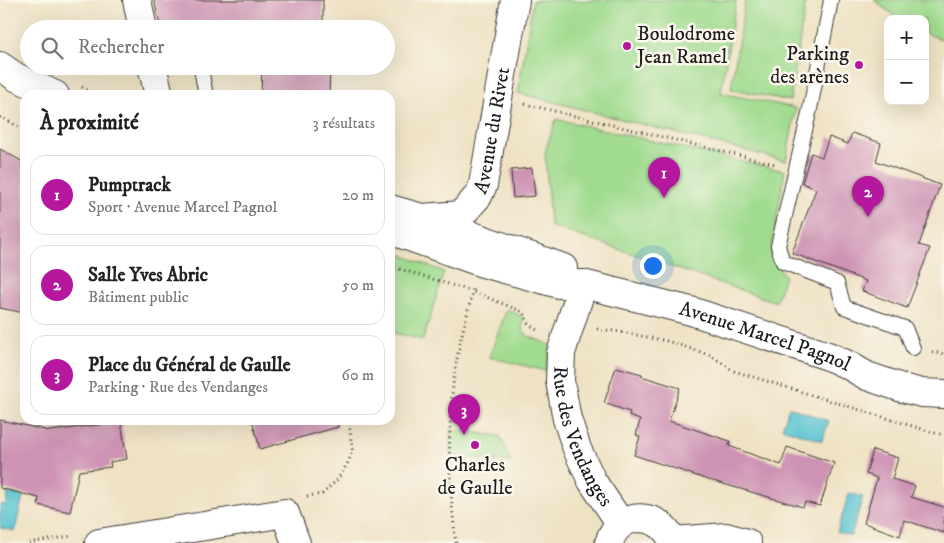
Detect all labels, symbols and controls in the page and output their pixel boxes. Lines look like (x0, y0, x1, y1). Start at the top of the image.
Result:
map controls (884, 15, 929, 105)
button: + (884, 15, 929, 60)
search box (20, 20, 395, 75)
place label: Boulodrome Jean Ramel (635, 22, 735, 70)
icon: search (38, 34, 66, 62)
text: Rechercher (78, 36, 164, 59)
marker: Boulodrome Jean Ramel (621, 40, 633, 52)
place label: Parking des arènes (770, 42, 849, 90)
marker: Parking des arènes (853, 59, 865, 71)
button: − (884, 60, 929, 105)
street label: Avenue du Rivet (468, 65, 516, 198)
text: À proximité (40, 110, 139, 136)
text: 3 résultats (313, 113, 375, 133)
pin: 1 (648, 157, 680, 198)
text: Pumptrack (88, 174, 171, 197)
pin: 2 (852, 176, 884, 217)
text: 1 (54, 185, 60, 205)
text: 20 m (342, 185, 374, 205)
text: Sport · Avenue Marcel Pagnol (88, 197, 277, 217)
your location (640, 253, 666, 279)
text: Salle Yves Abric (88, 264, 208, 287)
text: 2 (53, 275, 61, 295)
text: 50 m (342, 275, 374, 295)
text: Bâtiment public (88, 287, 189, 307)
street label: Avenue Marcel Pagnol (677, 296, 855, 377)
text: Place du Général de Gaulle (88, 354, 291, 377)
text: 3 (54, 365, 60, 385)
text: 60 m (342, 365, 374, 385)
street label: Rue des Vendanges (547, 366, 618, 512)
text: Parking · Rue des Vendanges (88, 377, 268, 397)
pin: 3 (448, 394, 480, 435)
marker: Charles de Gaulle (469, 439, 481, 451)
place label: Charles de Gaulle (438, 453, 512, 501)

